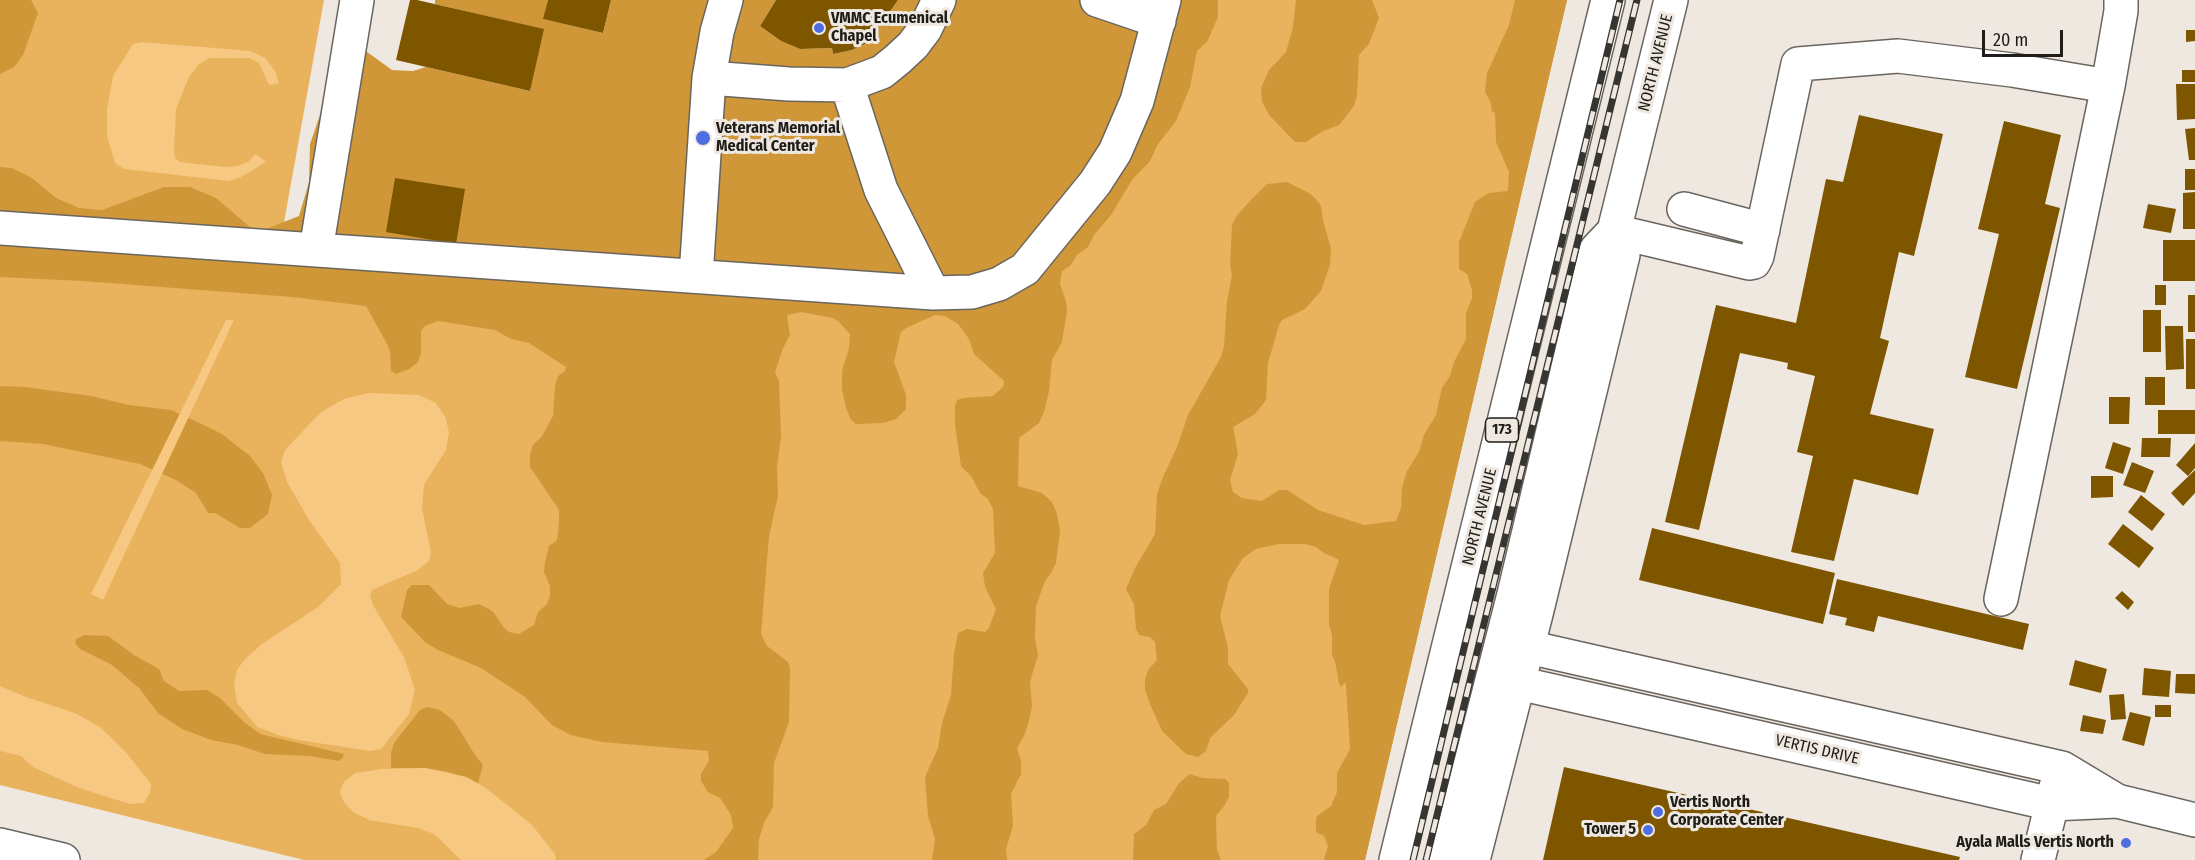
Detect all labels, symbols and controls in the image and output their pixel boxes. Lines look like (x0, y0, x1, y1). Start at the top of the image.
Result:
place label: VMMC Ecumenical Chapel (831, 9, 948, 47)
street label: NORTH AVENUE (1635, 12, 1677, 114)
scale bar (1985, 18, 2066, 56)
marker: VMMC Ecumenical Chapel (812, 21, 826, 35)
text: 20 m (1993, 29, 2028, 51)
place label: Veterans Memorial Medical Center (716, 119, 840, 157)
marker: Veterans Memorial Medical Center (694, 129, 712, 147)
road number: 173 (1486, 418, 1518, 442)
street label: NORTH AVENUE (1459, 466, 1501, 568)
street label: VERTIS DRIVE (1773, 731, 1861, 769)
place label: Vertis North Corporate Center (1670, 793, 1784, 831)
marker: Vertis North Corporate Center (1651, 805, 1665, 819)
place label: Tower 5 (1584, 820, 1636, 840)
marker: Tower 5 (1641, 823, 1655, 837)
place label: Ayala Malls Vertis North (1956, 833, 2114, 853)
marker: Ayala Malls Vertis North (2119, 836, 2133, 850)

